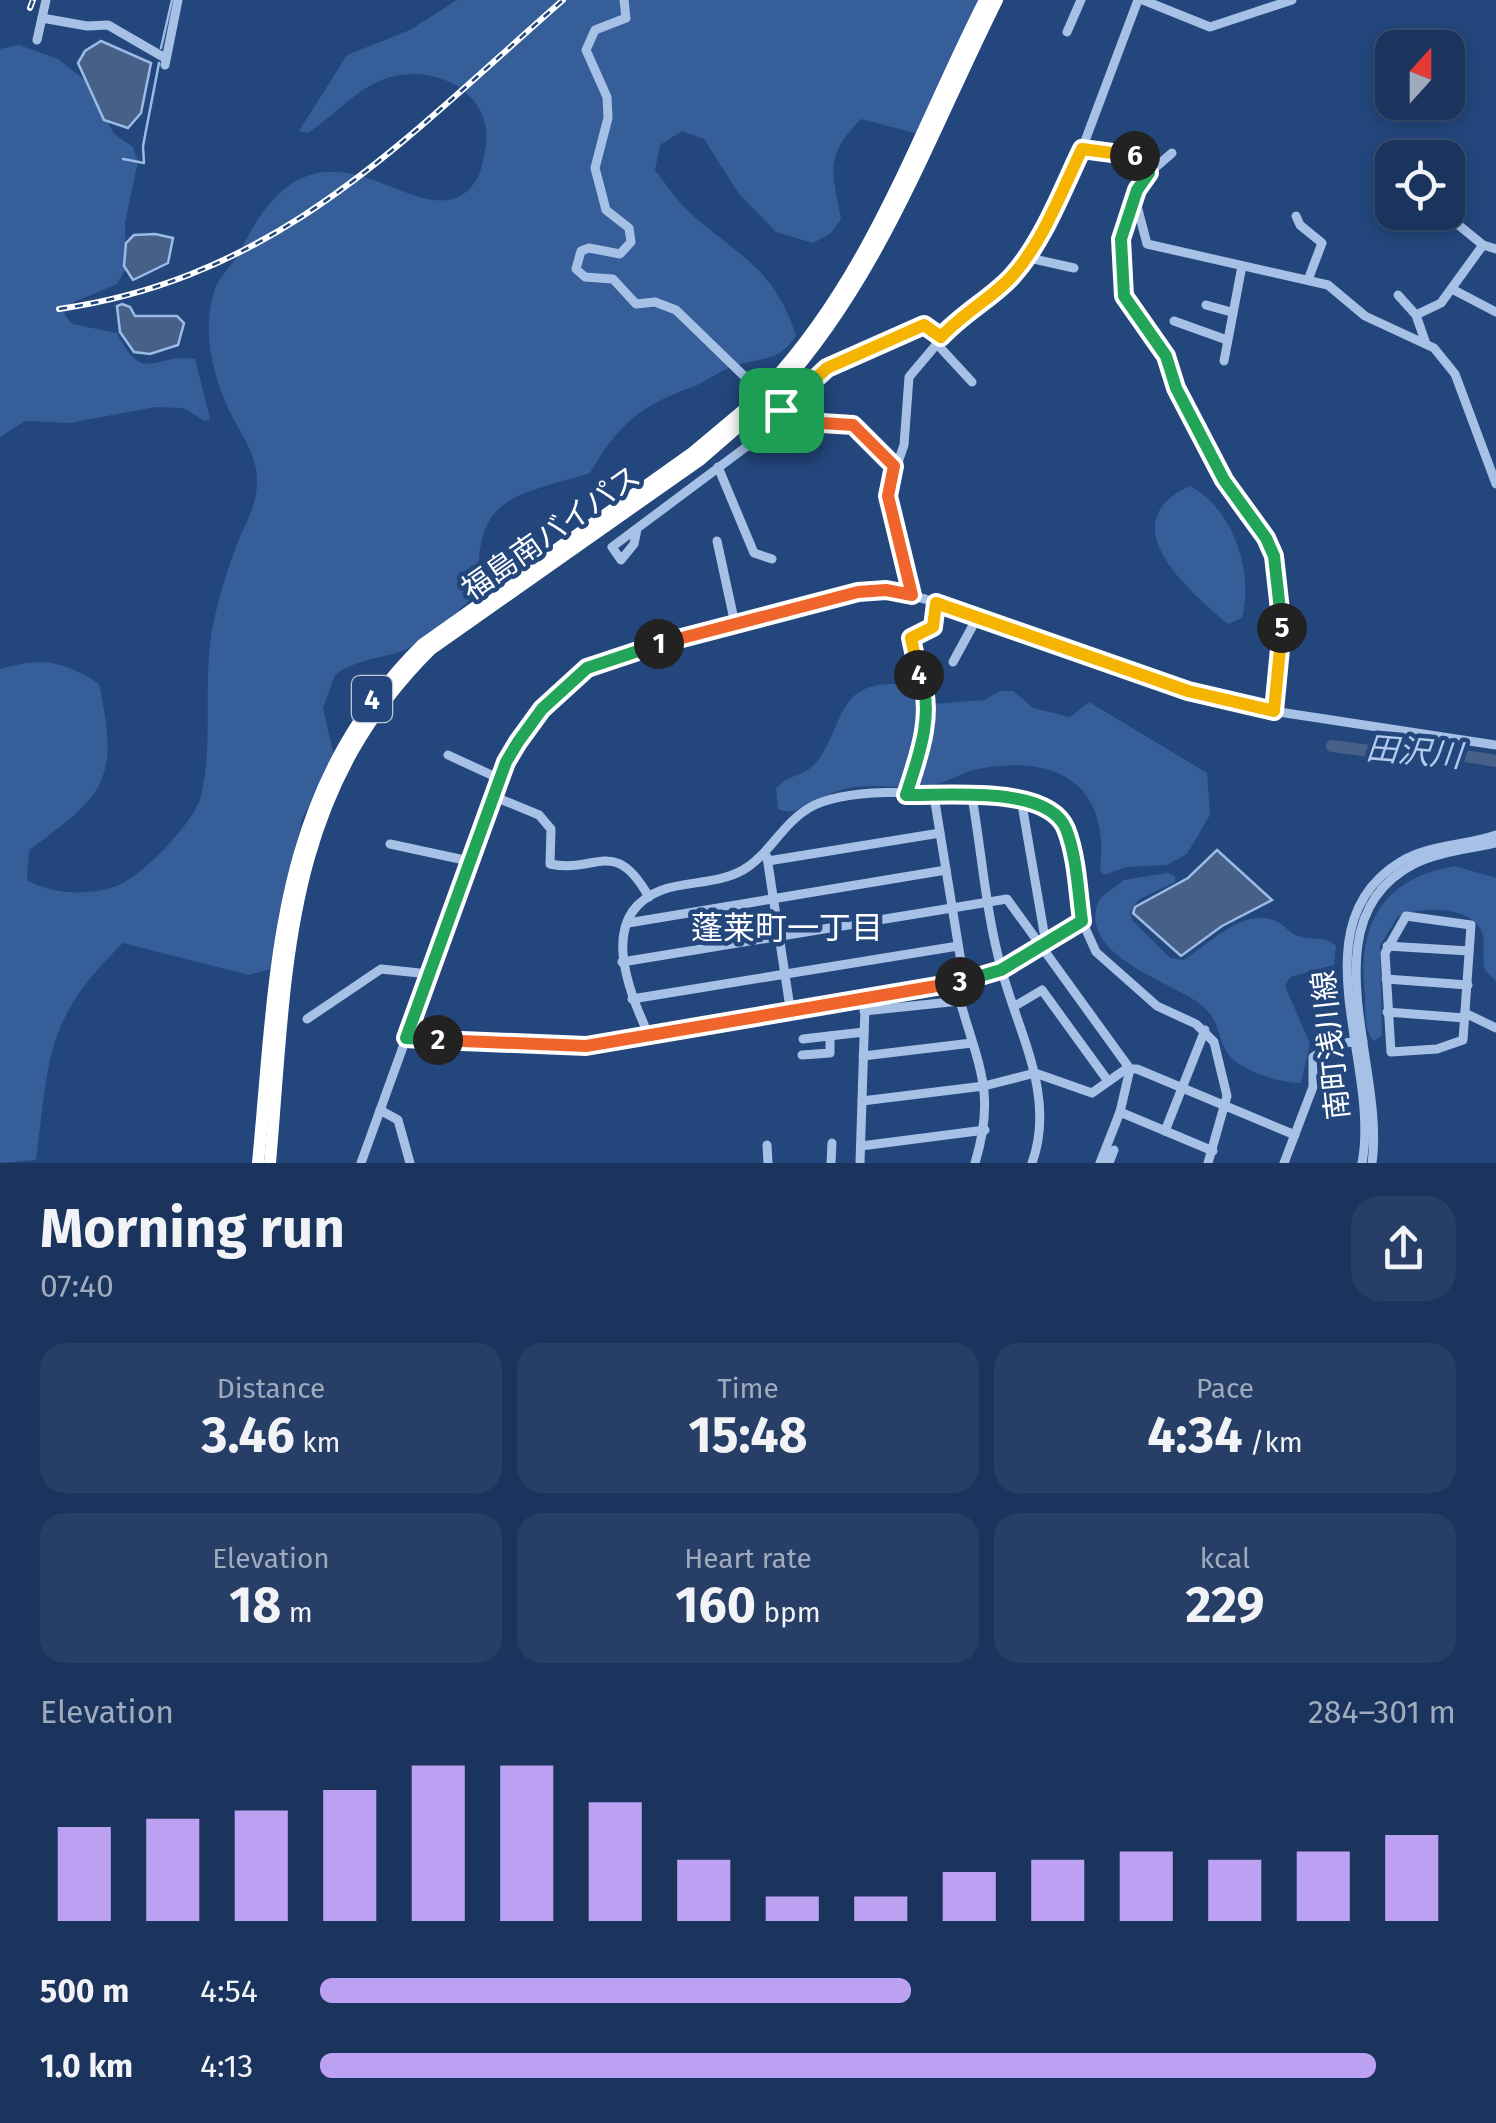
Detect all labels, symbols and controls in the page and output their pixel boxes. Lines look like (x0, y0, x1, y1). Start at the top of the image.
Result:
north arrow (1375, 30, 1465, 120)
map controls (1375, 30, 1465, 230)
pin: 6 (1110, 131, 1160, 181)
text: 6 (1127, 139, 1143, 172)
button: locate (1375, 140, 1465, 230)
pin (739, 368, 824, 453)
icon: arrive (754, 383, 809, 438)
street label: 福島南バイパス (455, 458, 647, 608)
pin: 5 (1257, 603, 1307, 653)
text: 5 (1274, 611, 1290, 644)
pin: 1 (634, 619, 684, 669)
text: 1 (653, 627, 666, 660)
pin: 4 (894, 650, 944, 700)
text: 4 (911, 658, 927, 691)
road number: 4 (352, 676, 392, 722)
water label: 田沢川 (1365, 729, 1466, 775)
district label: 蓬莱町一丁目 (691, 909, 883, 947)
pin: 3 (935, 957, 985, 1007)
text: 3 (953, 965, 967, 998)
street label: 南町浅川線 (1305, 969, 1357, 1121)
pin: 2 (413, 1015, 463, 1065)
text: 2 (431, 1023, 445, 1056)
text: Morning run (40, 1196, 345, 1262)
button: share (1351, 1196, 1456, 1301)
text: 07:40 (40, 1267, 114, 1305)
text: Distance (217, 1372, 325, 1405)
text: Time (717, 1372, 779, 1405)
text: Pace (1196, 1372, 1254, 1405)
text: 3.46 (201, 1405, 295, 1465)
text: 15:48 (688, 1405, 808, 1465)
text: 4:34 (1147, 1405, 1242, 1465)
text: km (295, 1426, 341, 1459)
text: /km (1242, 1426, 1303, 1459)
text: Elevation (212, 1542, 330, 1575)
text: Heart rate (684, 1542, 812, 1575)
text: kcal (1200, 1542, 1250, 1575)
text: 18 (229, 1575, 281, 1635)
text: 160 (675, 1575, 756, 1635)
text: 229 (1185, 1575, 1265, 1635)
text: m (281, 1596, 313, 1629)
text: bpm (756, 1596, 821, 1629)
text: Elevation (40, 1693, 174, 1731)
text: 284–301 m (1308, 1693, 1456, 1731)
text: 500 m (40, 1972, 129, 2010)
text: 4:54 (200, 1972, 258, 2010)
text: 1.0 km (40, 2047, 133, 2085)
text: 4:13 (200, 2047, 253, 2085)

